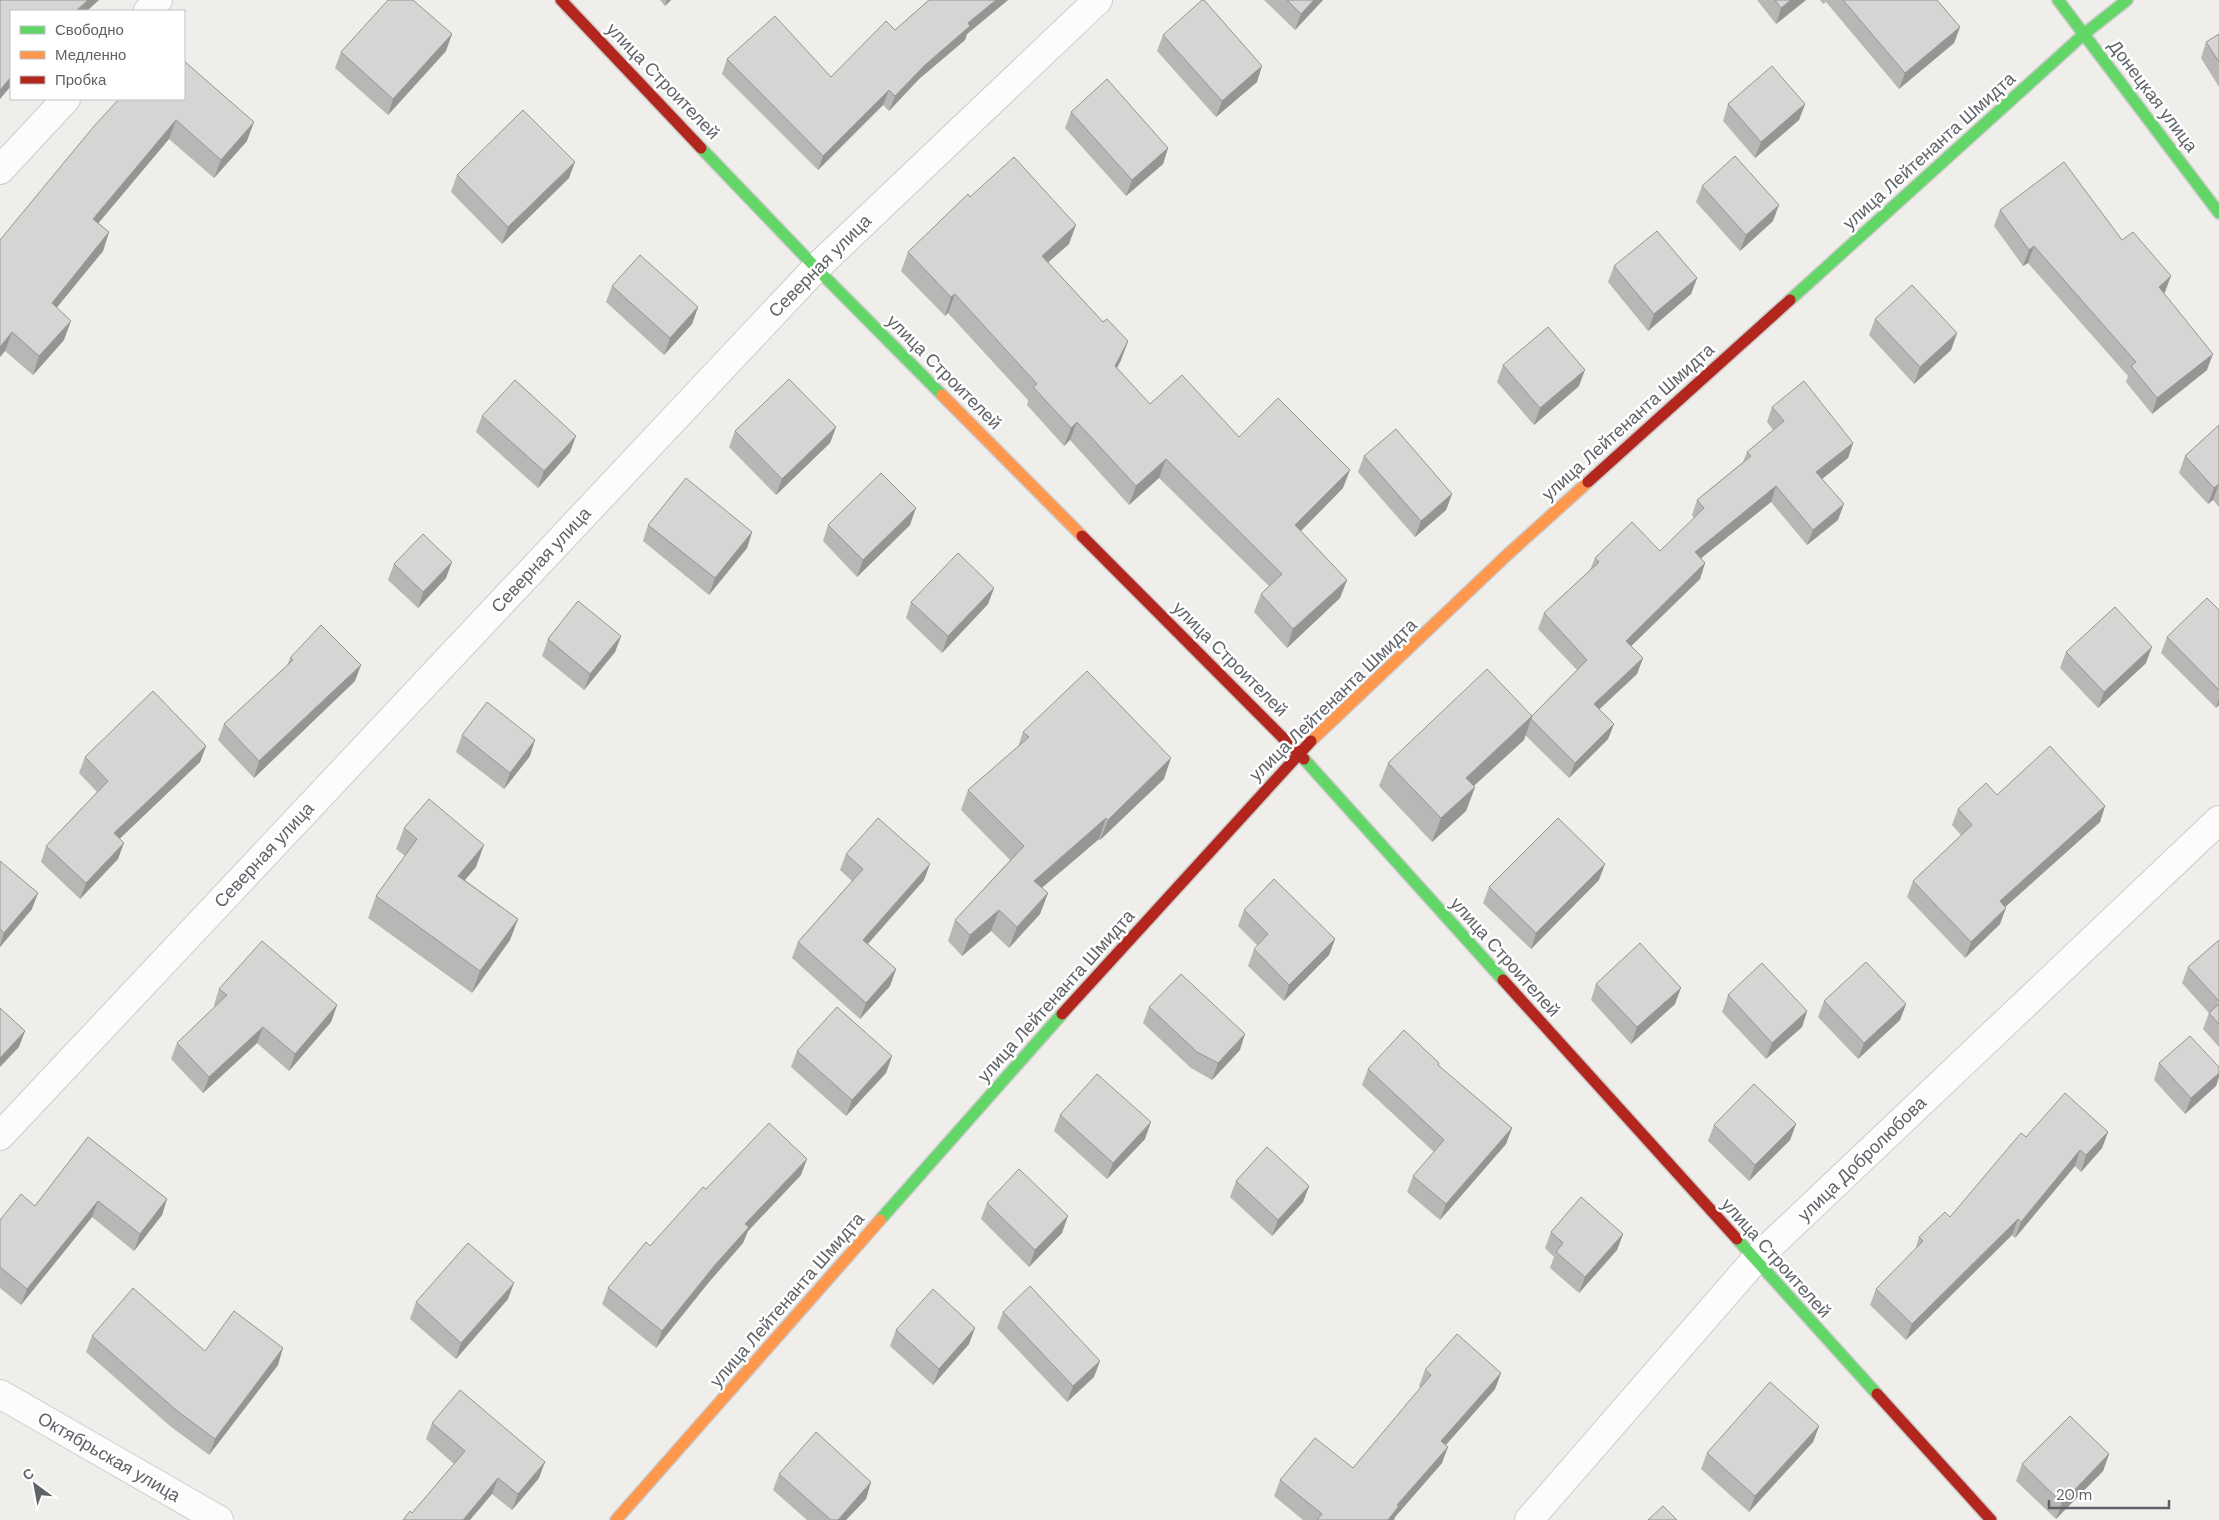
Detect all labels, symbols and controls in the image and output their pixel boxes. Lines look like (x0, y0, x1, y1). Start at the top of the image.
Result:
legend (10, 10, 185, 100)
street label: улица Строителей (601, 17, 725, 145)
text: Свободно (55, 20, 124, 40)
street label: Донецкая улица (2103, 35, 2204, 158)
text: Медленно (55, 45, 126, 65)
street label: улица Лейтенанта Шмидта (1838, 66, 2021, 235)
text: Пробка (55, 70, 107, 90)
street label: Северная улица (763, 209, 877, 323)
street label: улица Строителей (881, 309, 1007, 435)
street label: улица Лейтенанта Шмидта (1537, 337, 1720, 506)
street label: Северная улица (486, 501, 597, 618)
street label: улица Строителей (1167, 596, 1293, 722)
street label: улица Лейтенанта Шмидта (1244, 613, 1423, 787)
street label: Северная улица (209, 796, 320, 913)
street label: улица Строителей (1445, 892, 1565, 1022)
street label: улица Лейтенанта Шмидта (972, 904, 1141, 1087)
street label: улица Добролюбова (1792, 1091, 1932, 1227)
street label: улица Строителей (1716, 1193, 1836, 1323)
street label: улица Лейтенанта Шмидта (704, 1207, 870, 1393)
street label: Октябрьская улица (33, 1406, 186, 1508)
north arrow (10, 1460, 60, 1510)
text: С (19, 1464, 37, 1484)
scale bar (2049, 1478, 2169, 1510)
text: 20 m (2056, 1485, 2092, 1505)

